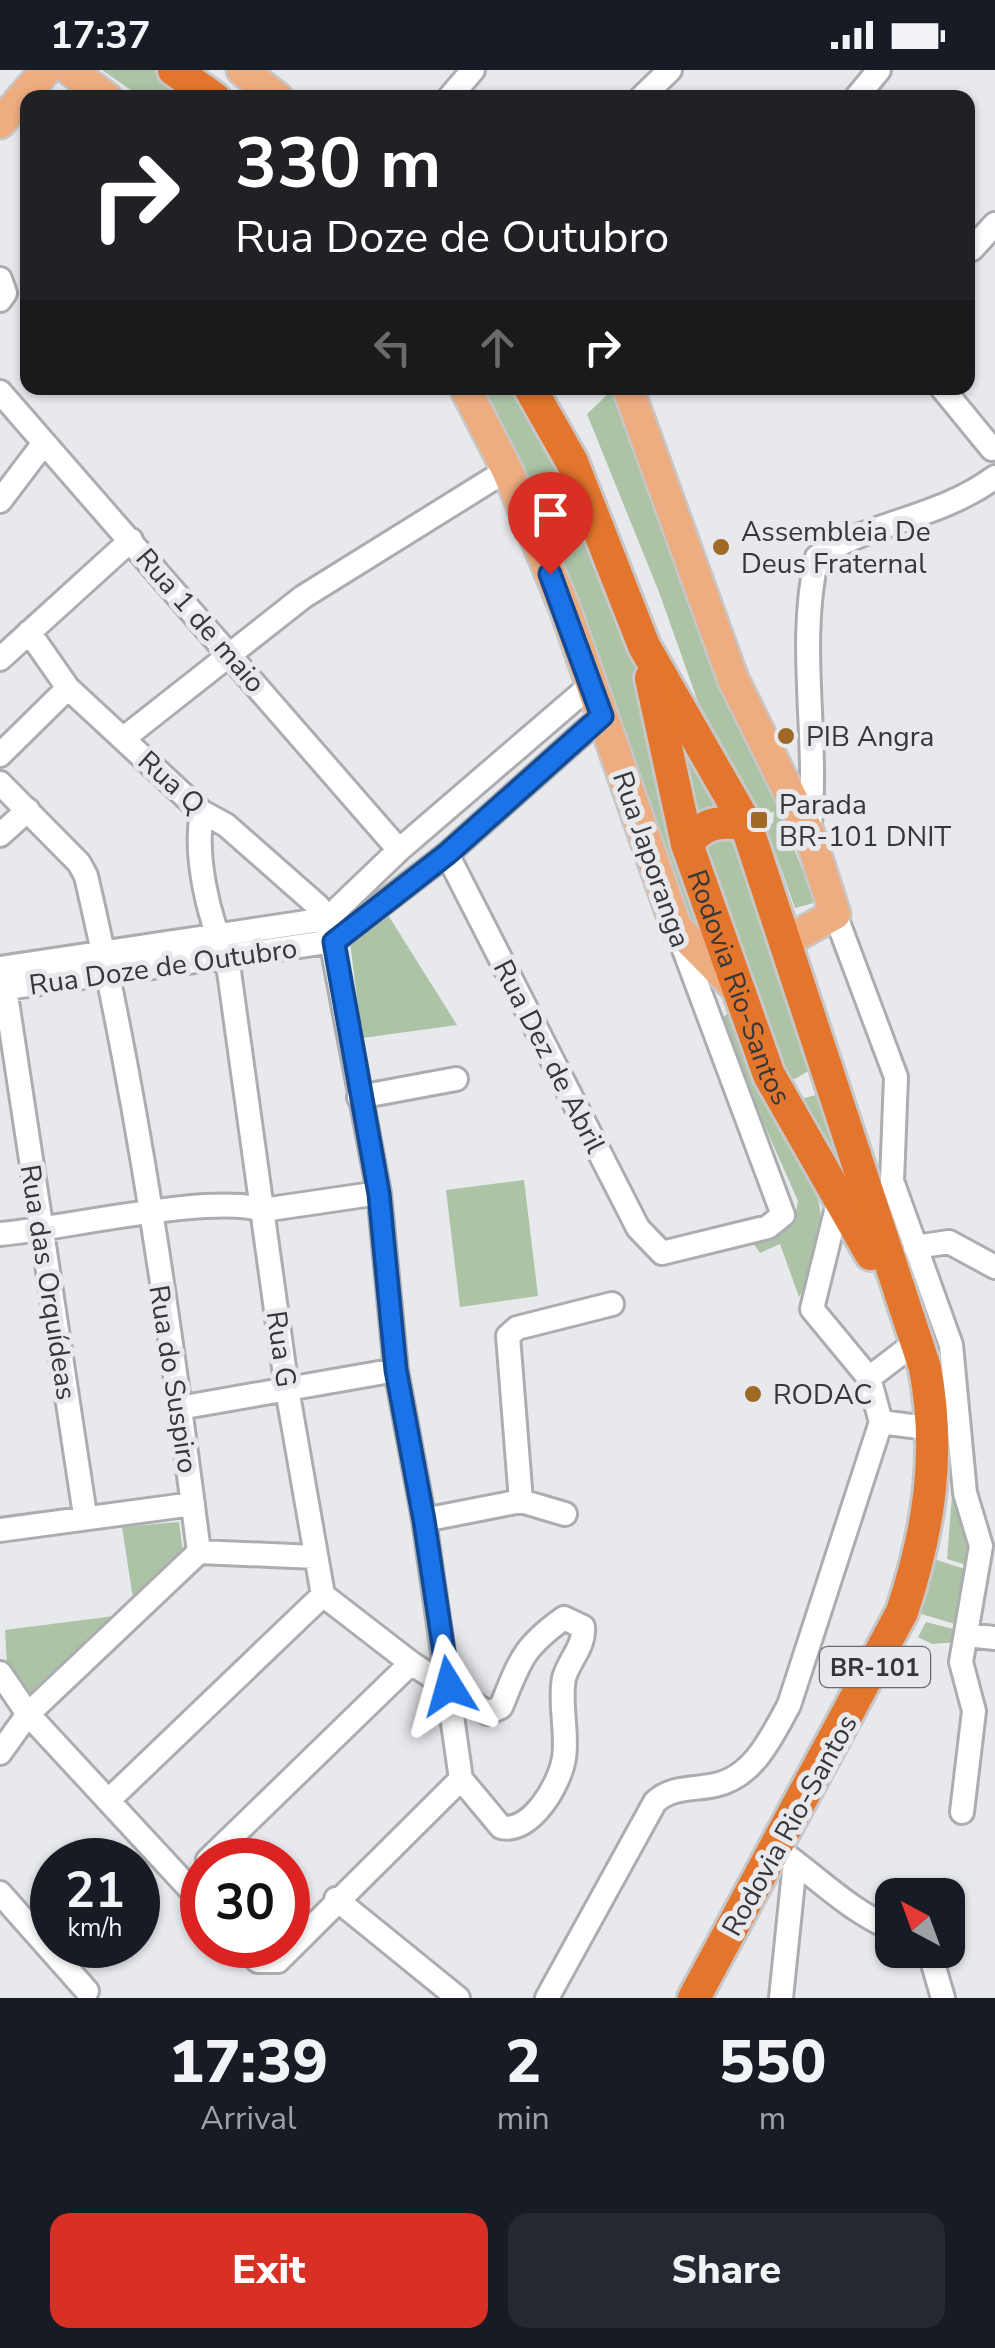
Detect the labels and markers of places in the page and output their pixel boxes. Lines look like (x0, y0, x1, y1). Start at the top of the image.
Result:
pin (508, 472, 593, 575)
place label: Assembleia De Deus Fraternal (741, 513, 931, 583)
marker: Assembleia De Deus Fraternal (710, 536, 732, 558)
place label: PIB Angra (806, 718, 934, 756)
marker: PIB Angra (775, 725, 797, 747)
place label: Parada BR-101 DNIT (779, 786, 951, 856)
marker: Parada BR-101 DNIT (748, 809, 770, 831)
place label: RODAC (773, 1376, 872, 1414)
marker: RODAC (742, 1383, 764, 1405)

